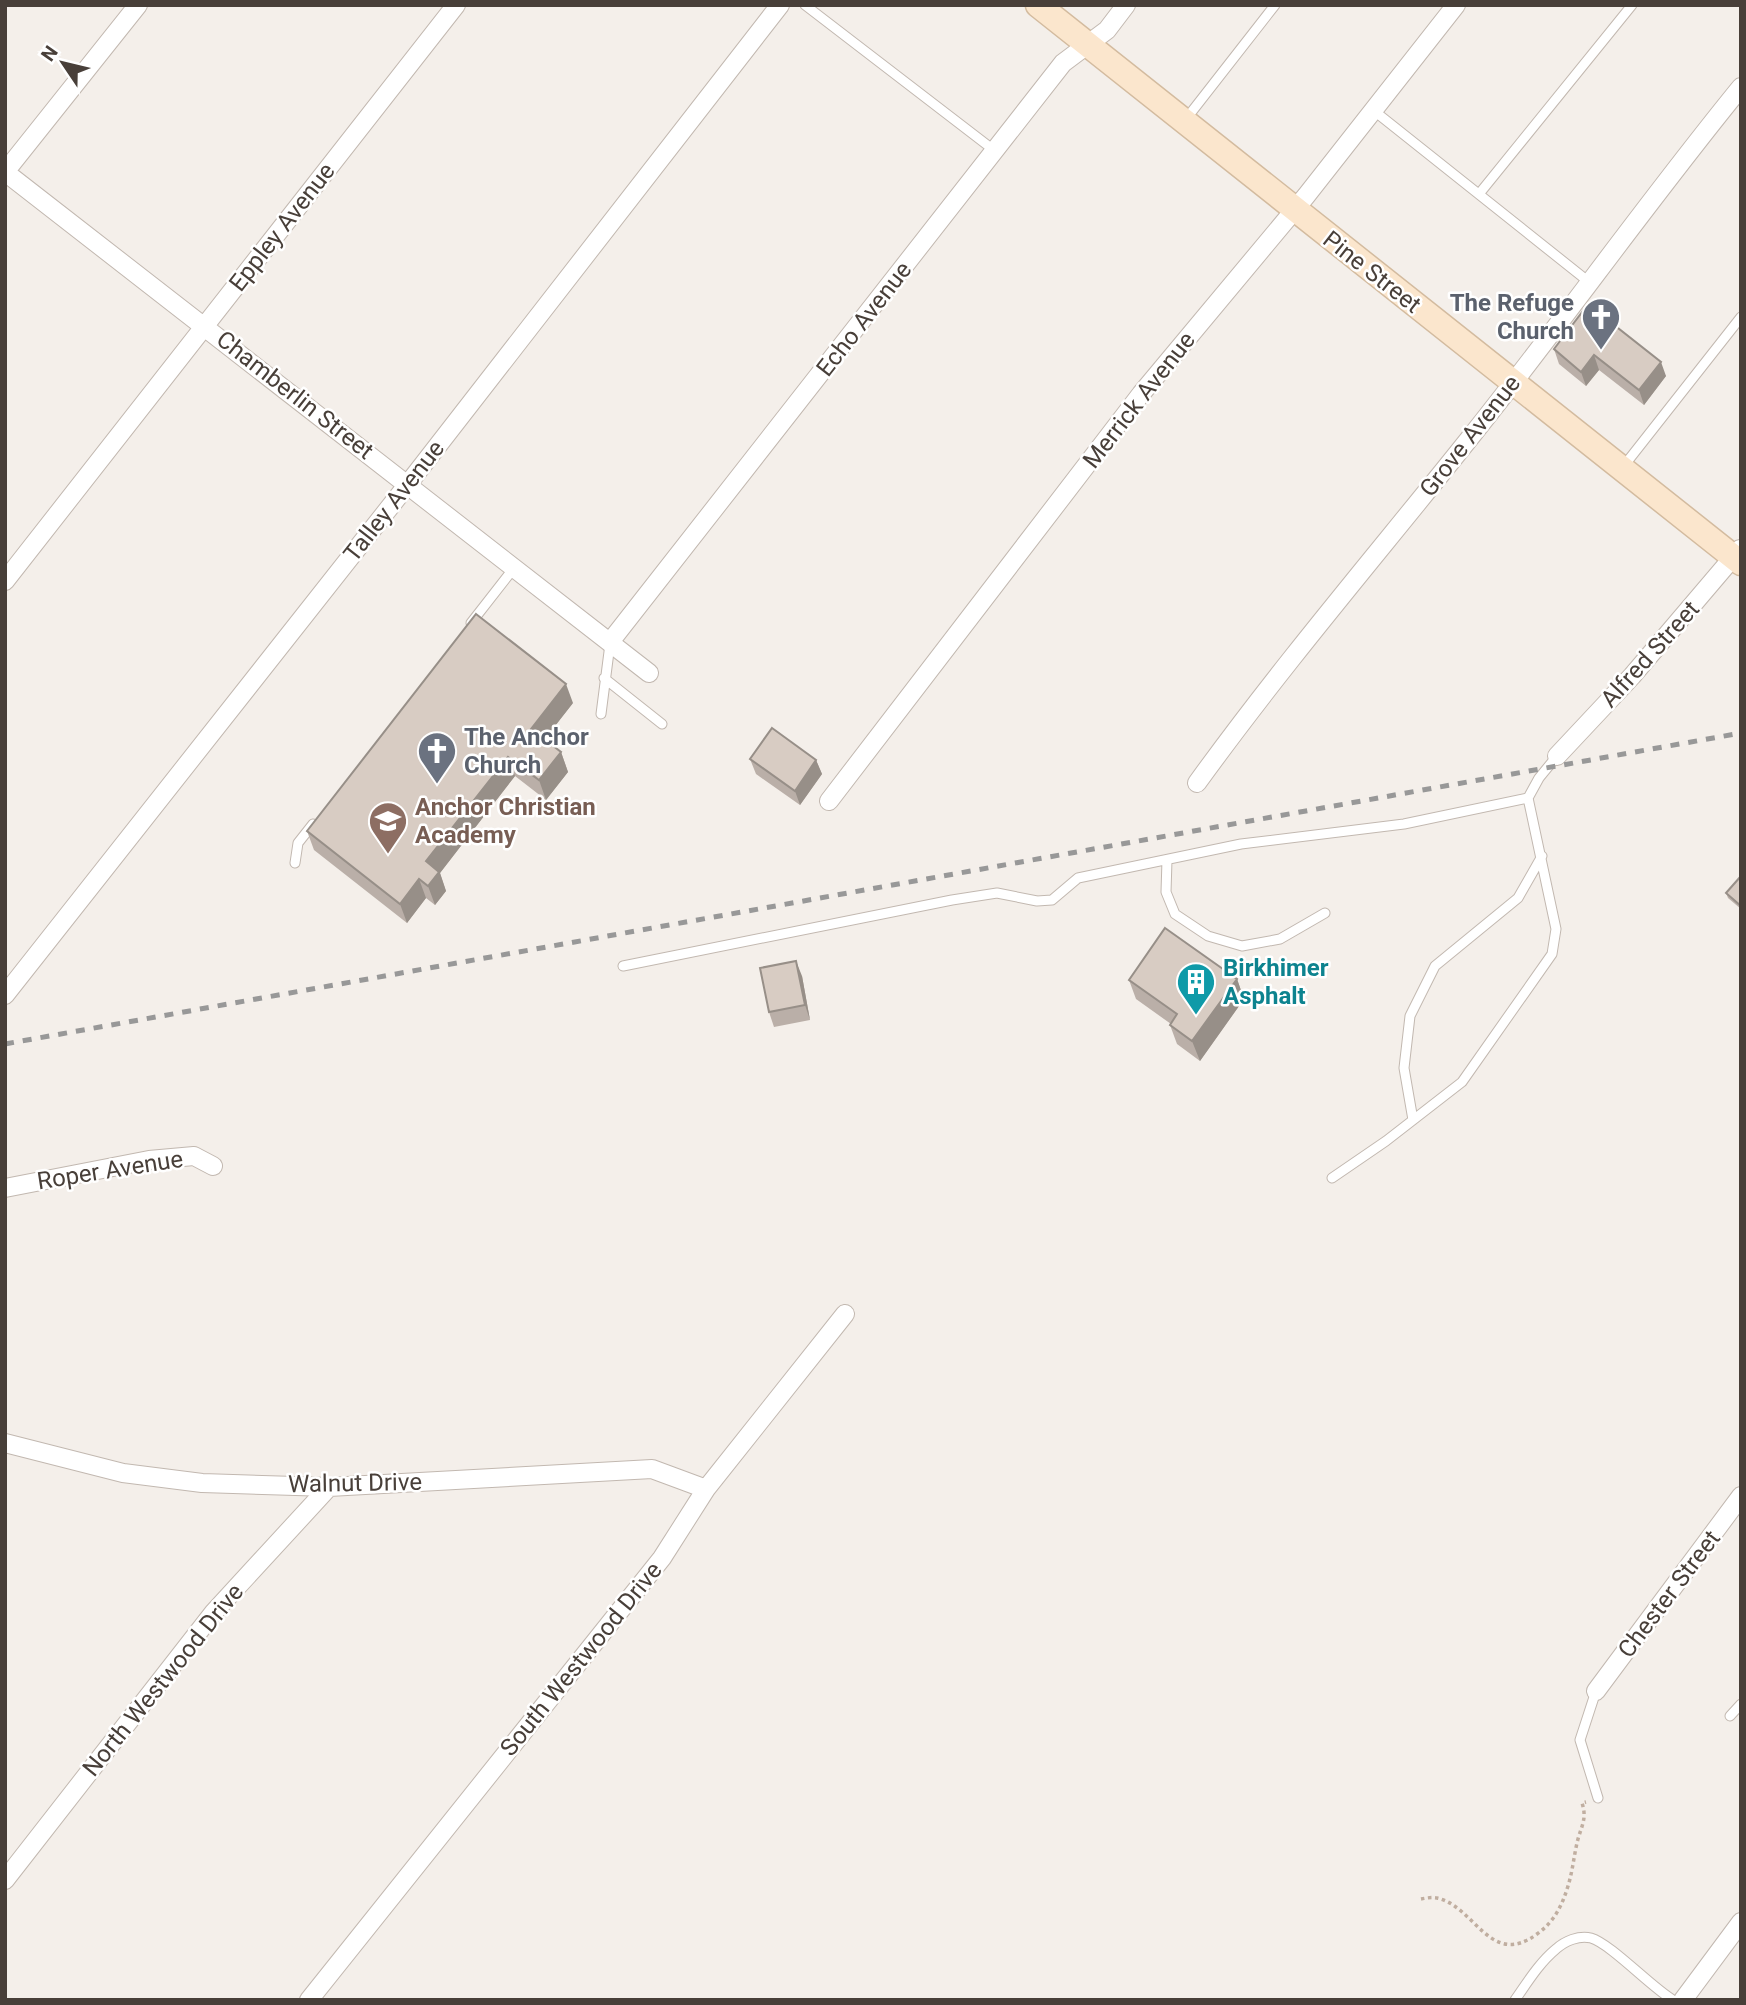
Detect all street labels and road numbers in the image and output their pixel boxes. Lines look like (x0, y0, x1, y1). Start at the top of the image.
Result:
street label: Eppley Avenue (223, 157, 341, 297)
street label: Pine Street (1318, 225, 1427, 319)
street label: Echo Avenue (811, 256, 917, 382)
street label: Chamberlin Street (211, 325, 379, 465)
street label: Merrick Avenue (1077, 326, 1201, 474)
street label: Grove Avenue (1414, 370, 1526, 502)
street label: Talley Avenue (338, 435, 450, 567)
street label: Alfred Street (1595, 595, 1705, 713)
street label: Roper Avenue (35, 1145, 185, 1195)
street label: Walnut Drive (288, 1468, 422, 1498)
street label: Chester Street (1612, 1525, 1726, 1663)
street label: South Westwood Drive (494, 1557, 668, 1761)
street label: North Westwood Drive (77, 1578, 249, 1782)

